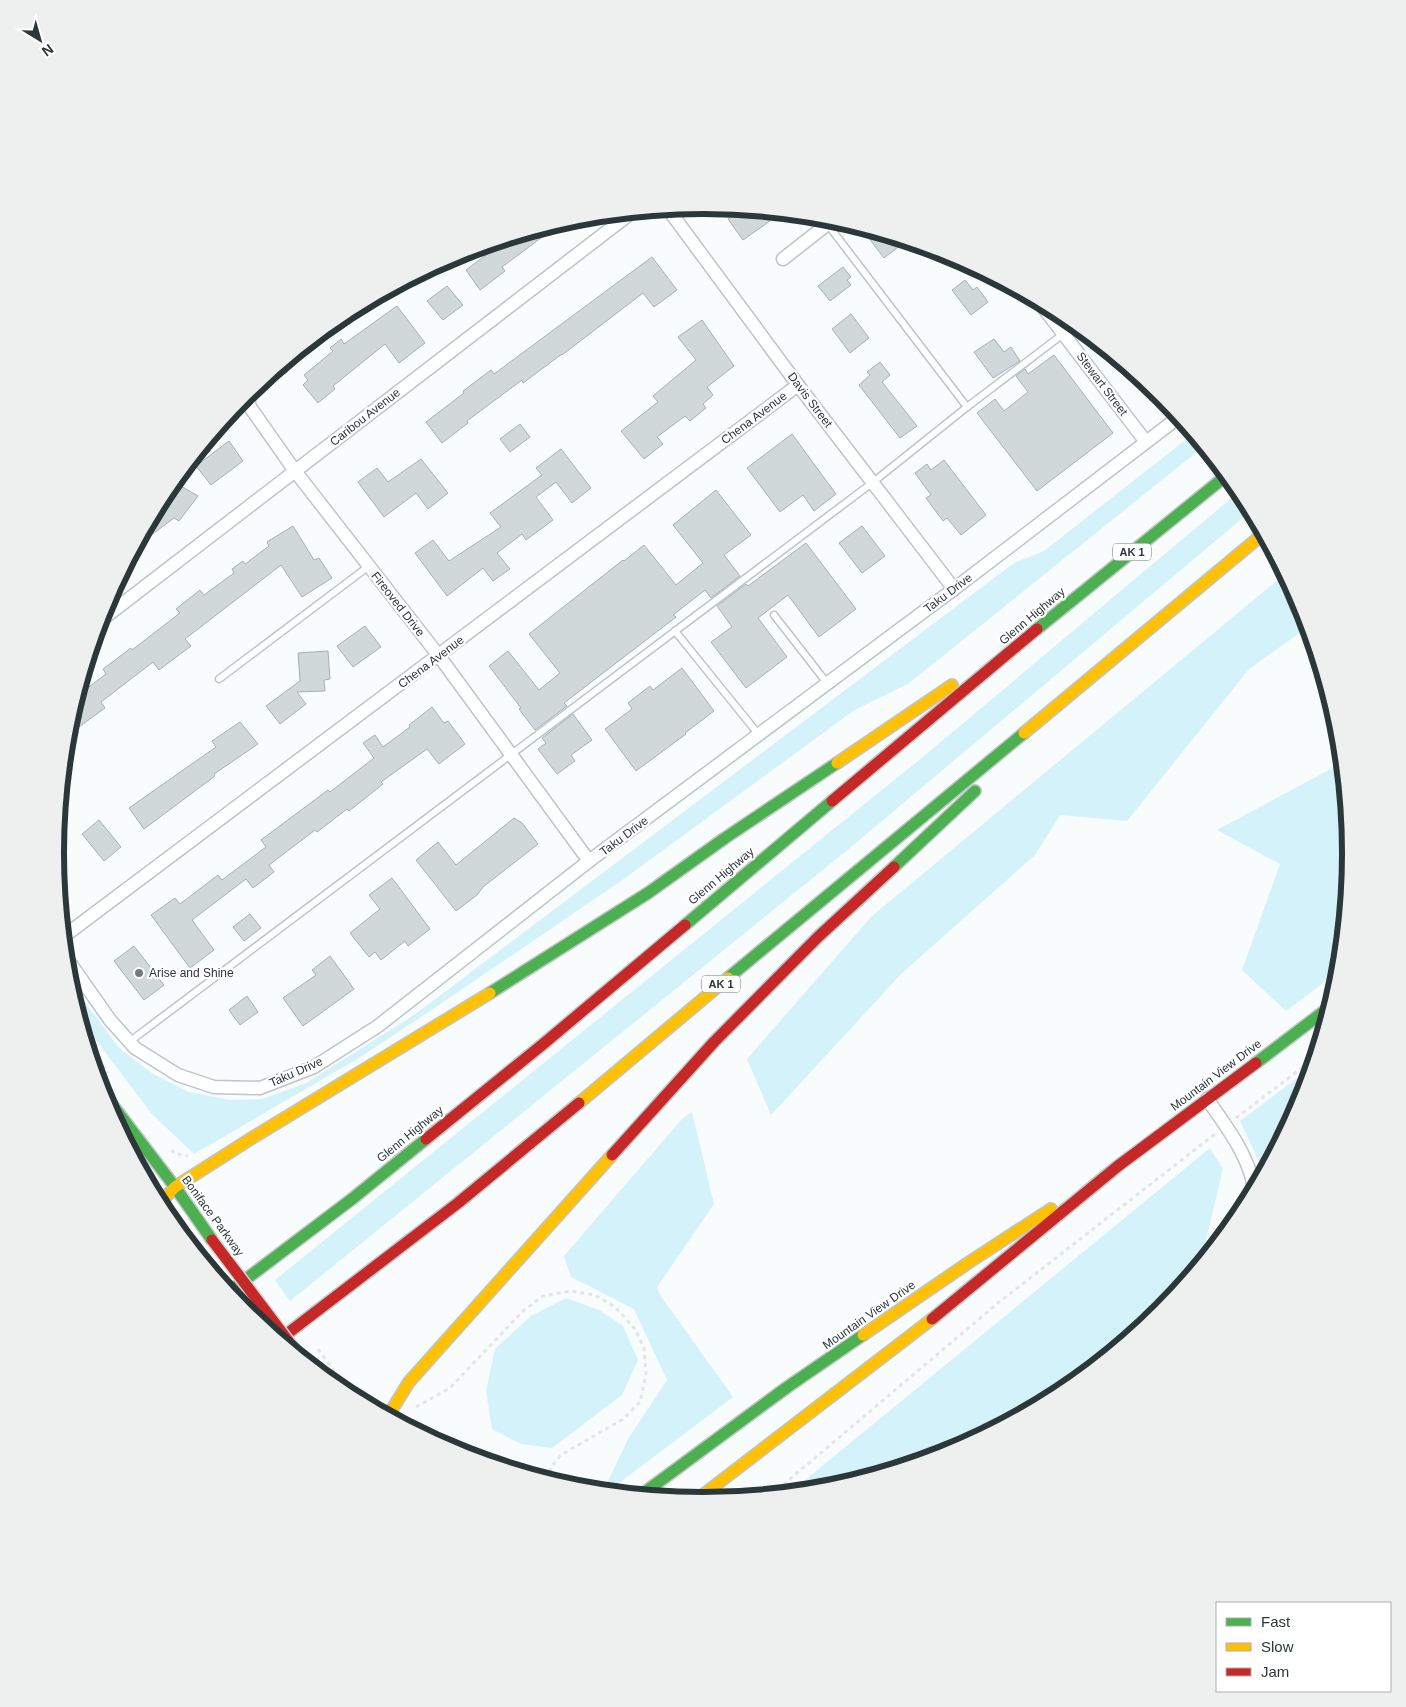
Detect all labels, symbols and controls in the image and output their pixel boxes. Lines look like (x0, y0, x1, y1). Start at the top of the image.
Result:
north arrow (15, 15, 65, 65)
text: N (39, 41, 57, 60)
street label: Stewart Street (1074, 349, 1131, 419)
street label: Davis Street (785, 370, 836, 431)
street label: Caribou Avenue (327, 385, 403, 449)
street label: Chena Avenue (718, 389, 790, 447)
road number: AK 1 (1113, 544, 1151, 560)
street label: Fireoved Drive (368, 569, 428, 639)
street label: Taku Drive (921, 570, 975, 616)
street label: Glenn Highway (996, 584, 1068, 648)
street label: Chena Avenue (395, 633, 467, 691)
street label: Taku Drive (597, 813, 651, 859)
street label: Glenn Highway (685, 844, 757, 908)
place label: Arise and Shine (149, 966, 234, 980)
marker: Arise and Shine (133, 967, 145, 979)
road number: AK 1 (702, 976, 740, 992)
street label: Mountain View Drive (1168, 1036, 1264, 1114)
street label: Taku Drive (267, 1054, 325, 1090)
street label: Glenn Highway (374, 1103, 446, 1165)
street label: Boniface Parkway (179, 1173, 247, 1259)
street label: Mountain View Drive (820, 1278, 918, 1352)
legend (1216, 1602, 1391, 1692)
text: Fast (1261, 1613, 1291, 1630)
text: Slow (1261, 1638, 1294, 1655)
text: Jam (1261, 1663, 1289, 1680)

